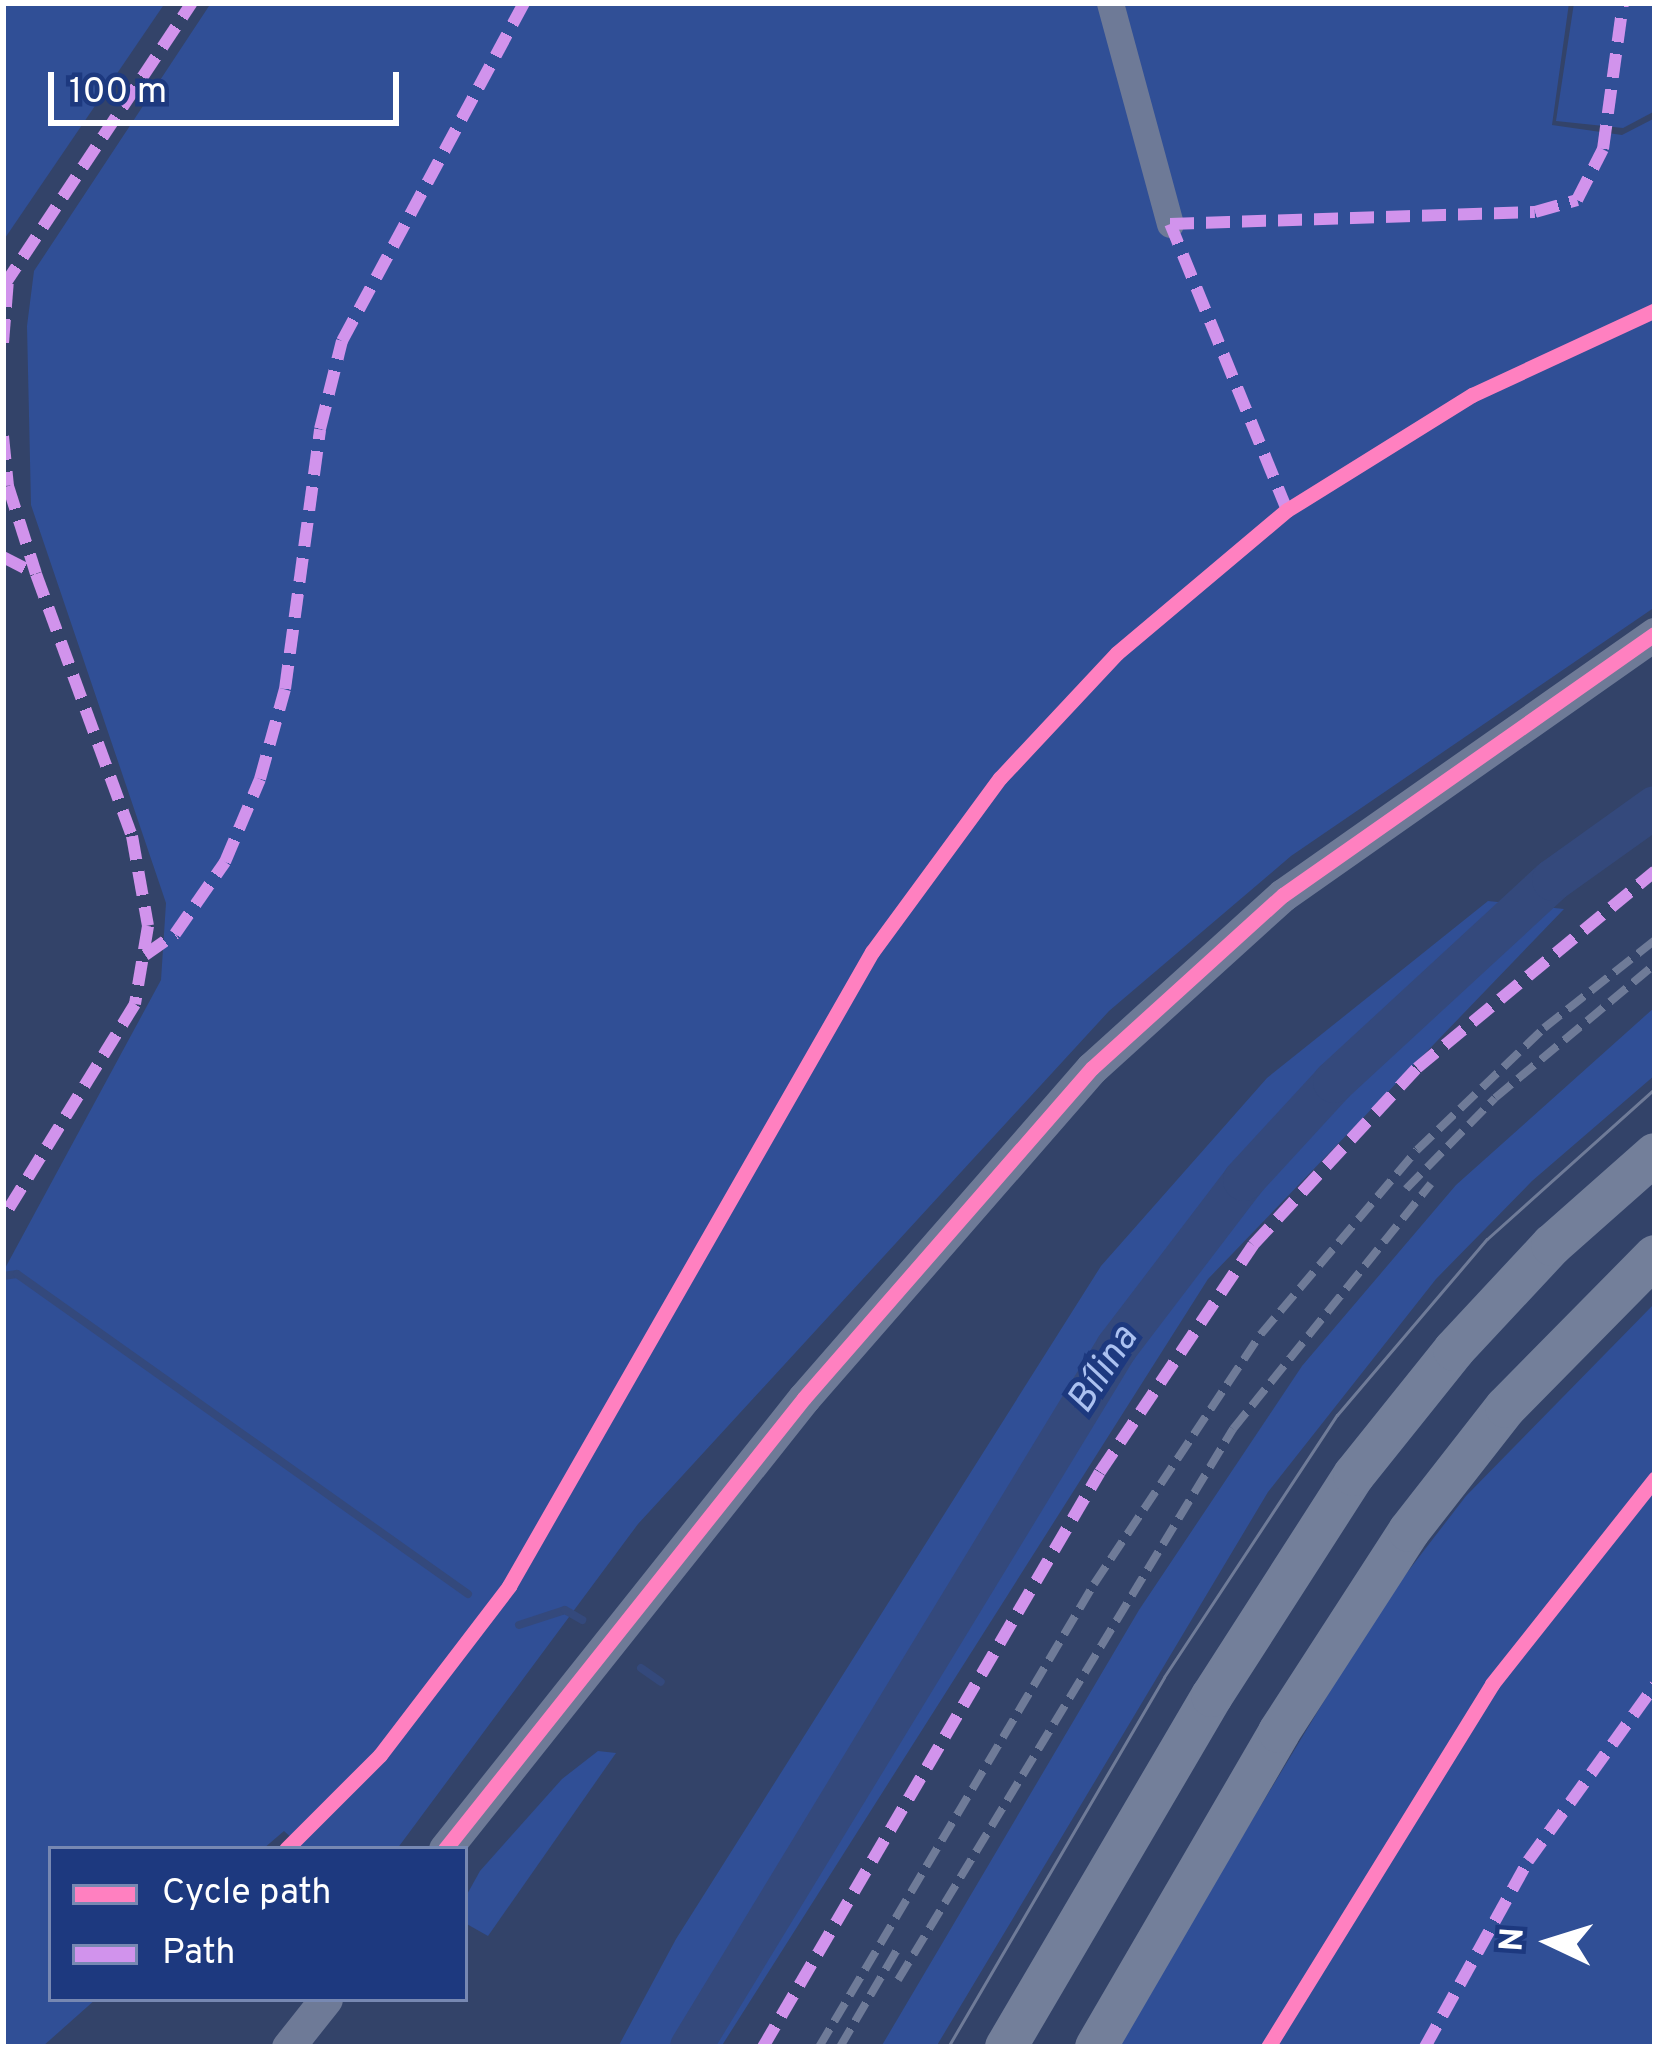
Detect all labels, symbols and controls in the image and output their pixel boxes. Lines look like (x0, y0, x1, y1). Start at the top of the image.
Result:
scale bar (54, 48, 405, 122)
text: 100 m (69, 70, 167, 116)
water label: Bílina (1060, 1318, 1150, 1424)
legend (48, 1846, 468, 2002)
text: Cycle path (162, 1871, 332, 1917)
north arrow (1490, 1882, 1610, 2002)
text: N (1492, 1926, 1536, 1953)
text: Path (162, 1931, 236, 1977)

